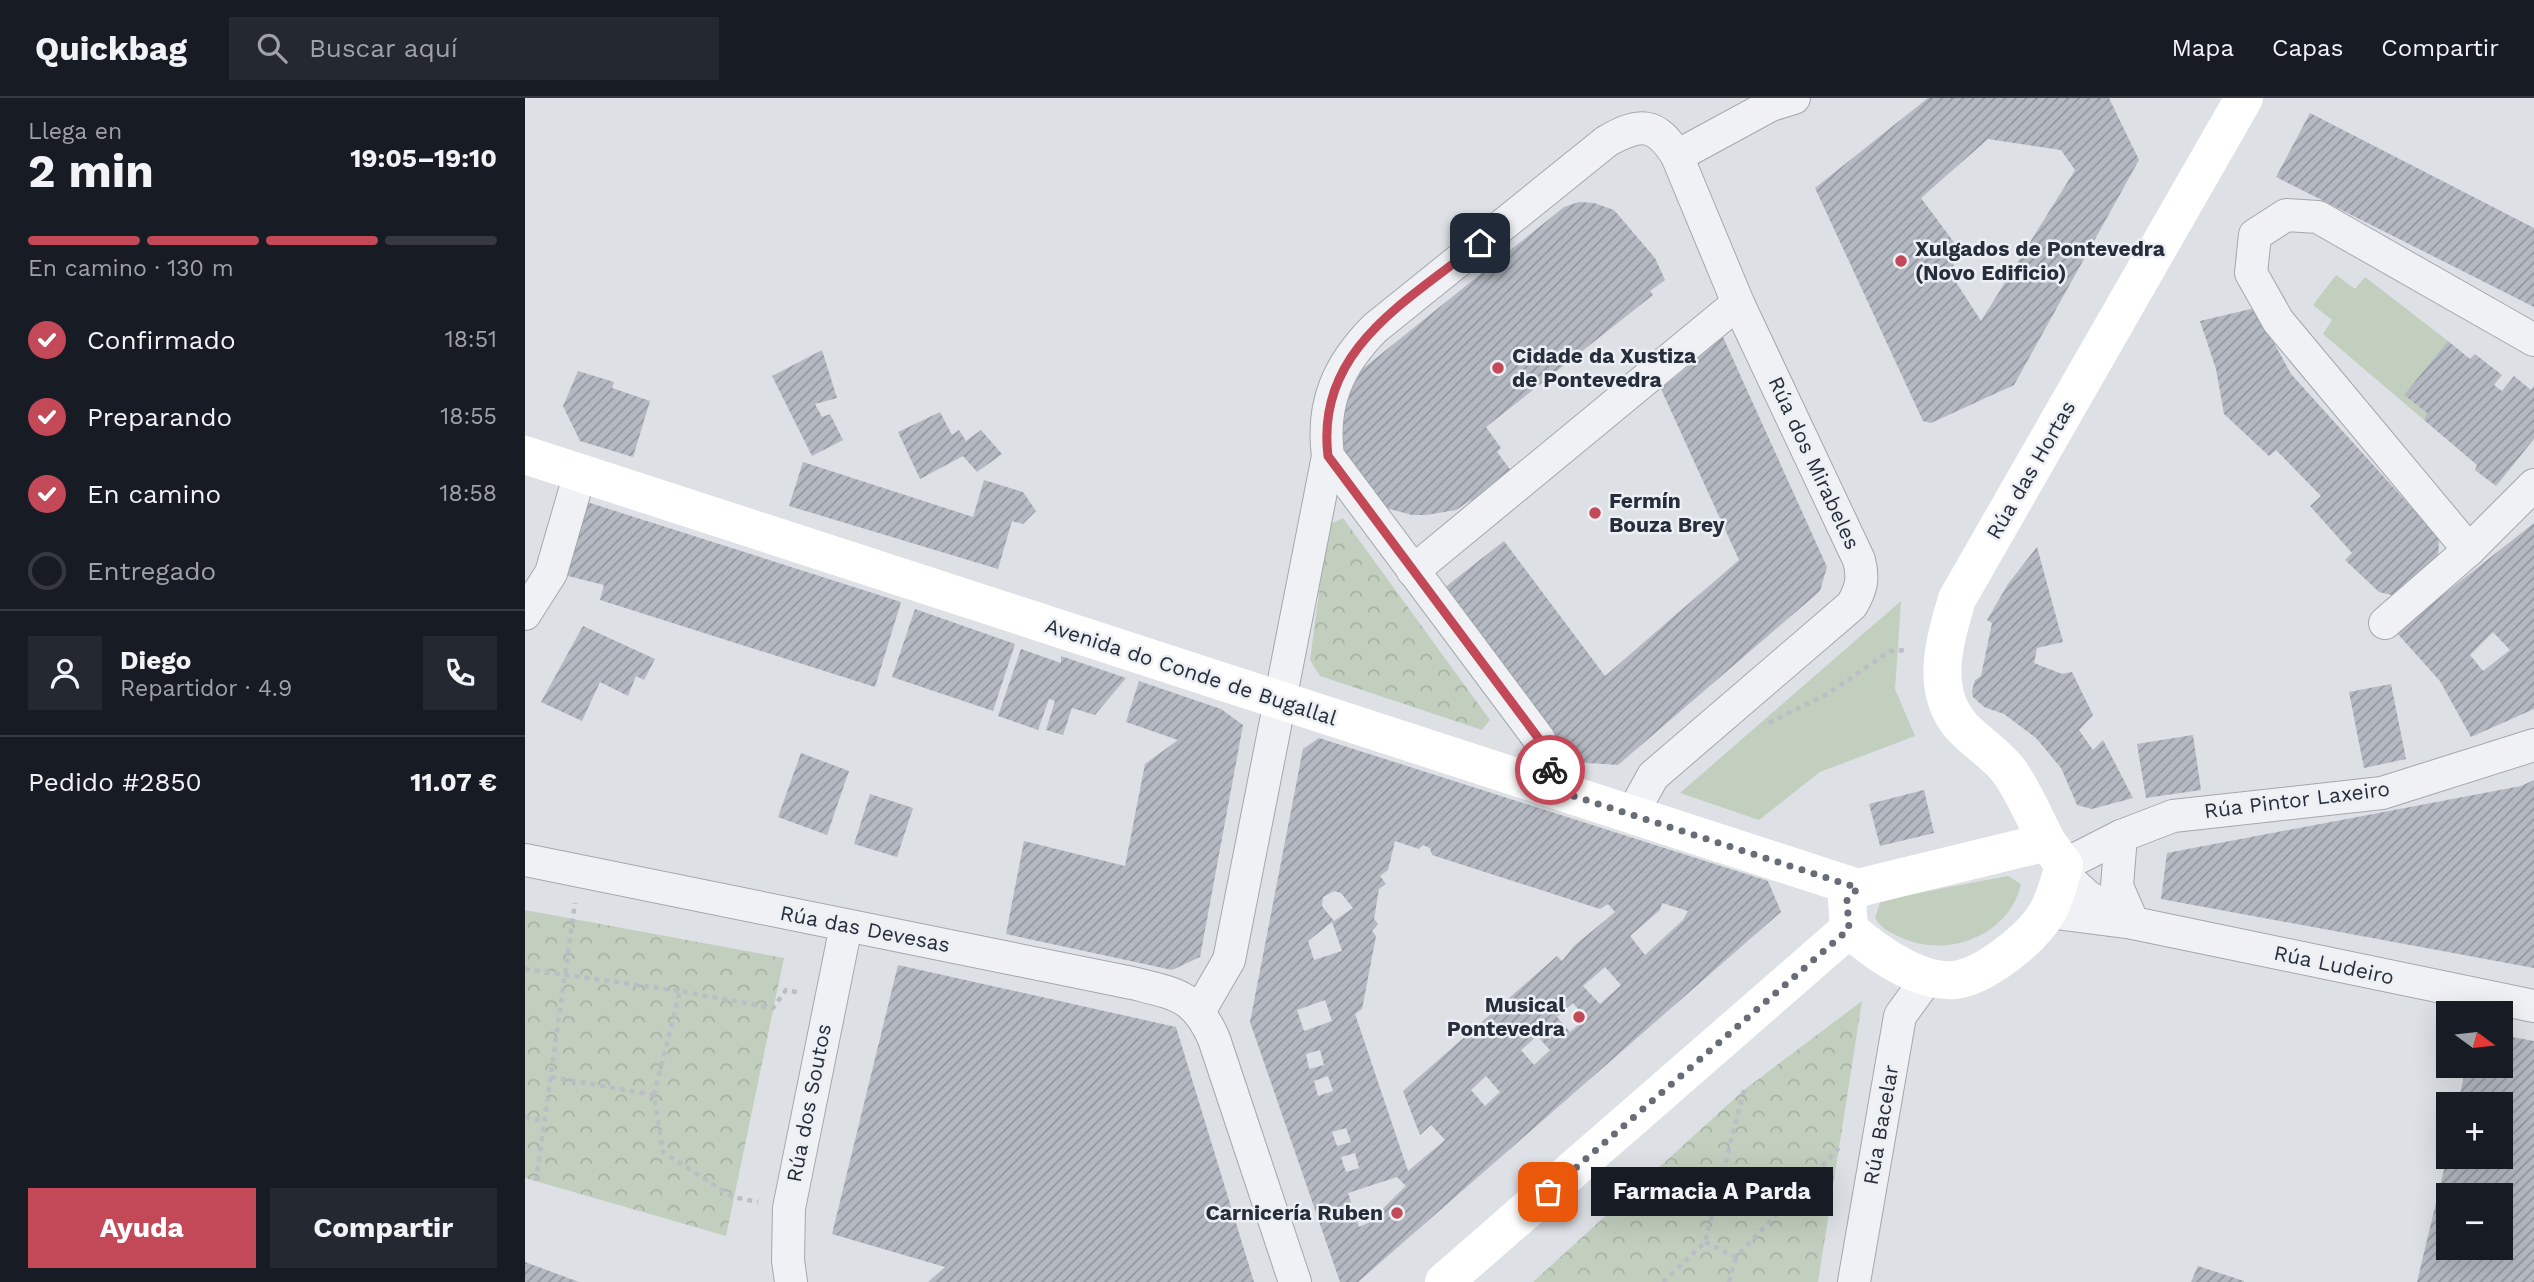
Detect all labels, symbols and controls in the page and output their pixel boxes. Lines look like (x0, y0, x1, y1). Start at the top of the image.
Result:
search box (229, 17, 719, 80)
text: Quickbag (35, 29, 187, 68)
icon: search (253, 29, 291, 67)
text: Buscar aquí (309, 33, 458, 63)
text: Mapa (2171, 34, 2234, 62)
text: Capas (2272, 34, 2343, 62)
text: Compartir (2381, 34, 2499, 62)
text: Llega en (28, 118, 122, 145)
text: 19:05–19:10 (350, 143, 497, 173)
text: 2 min (28, 144, 154, 198)
pin (1450, 213, 1510, 273)
icon: home (1461, 224, 1499, 262)
place label: Xulgados de Pontevedra (Novo Edificio) (1915, 236, 2166, 285)
marker: Xulgados de Pontevedra (Novo Edificio) (1893, 253, 1909, 269)
text: En camino · 130 m (28, 255, 234, 282)
icon: check (28, 321, 66, 359)
text: Confirmado (87, 325, 236, 355)
text: 18:51 (445, 326, 497, 353)
place label: Cidade da Xustiza de Pontevedra (1512, 343, 1697, 392)
marker: Cidade da Xustiza de Pontevedra (1490, 360, 1506, 376)
street label: Rúa dos Mirabeles (1763, 372, 1865, 553)
street label: Rúa das Hortas (1981, 396, 2080, 544)
icon: check (28, 398, 66, 436)
text: Preparando (87, 402, 232, 432)
text: 18:55 (440, 403, 497, 430)
icon: check (28, 475, 66, 513)
text: En camino (87, 479, 221, 509)
text: 18:58 (440, 480, 497, 507)
place label: Fermín Bouza Brey (1609, 488, 1725, 537)
marker: Fermín Bouza Brey (1587, 505, 1603, 521)
text: Entregado (87, 556, 216, 586)
street label: Avenida do Conde de Bugallal (1042, 612, 1341, 731)
button: person (28, 636, 102, 710)
button: phone (423, 636, 497, 710)
text: Diego (120, 645, 191, 675)
text: Repartidor · 4.9 (120, 675, 292, 702)
courier (1515, 735, 1585, 805)
icon: bike (1531, 751, 1569, 789)
text: Pedido #2850 (28, 767, 202, 797)
text: 11.07 € (410, 767, 497, 797)
street label: Rúa Pintor Laxeiro (2203, 776, 2391, 823)
street label: Rúa das Devesas (778, 900, 952, 957)
street label: Rúa Ludeiro (2272, 940, 2396, 989)
place label: Musical Pontevedra (1447, 992, 1566, 1041)
north arrow (2436, 1001, 2513, 1078)
map controls (2436, 1001, 2513, 1260)
marker: Musical Pontevedra (1571, 1009, 1587, 1025)
street label: Rúa dos Soutos (781, 1022, 836, 1184)
street label: Rúa Bacelar (1858, 1062, 1903, 1187)
button: + (2436, 1092, 2513, 1169)
pin (1518, 1162, 1578, 1222)
callout: Farmacia A Parda (1590, 1168, 1831, 1216)
icon: bag (1529, 1173, 1567, 1211)
text: Farmacia A Parda (1613, 1178, 1811, 1205)
button: − (2436, 1183, 2513, 1260)
button: Ayuda (28, 1188, 256, 1268)
button: Compartir (270, 1188, 497, 1268)
place label: Carnicería Ruben (1205, 1200, 1383, 1225)
marker: Carnicería Ruben (1389, 1205, 1405, 1221)

